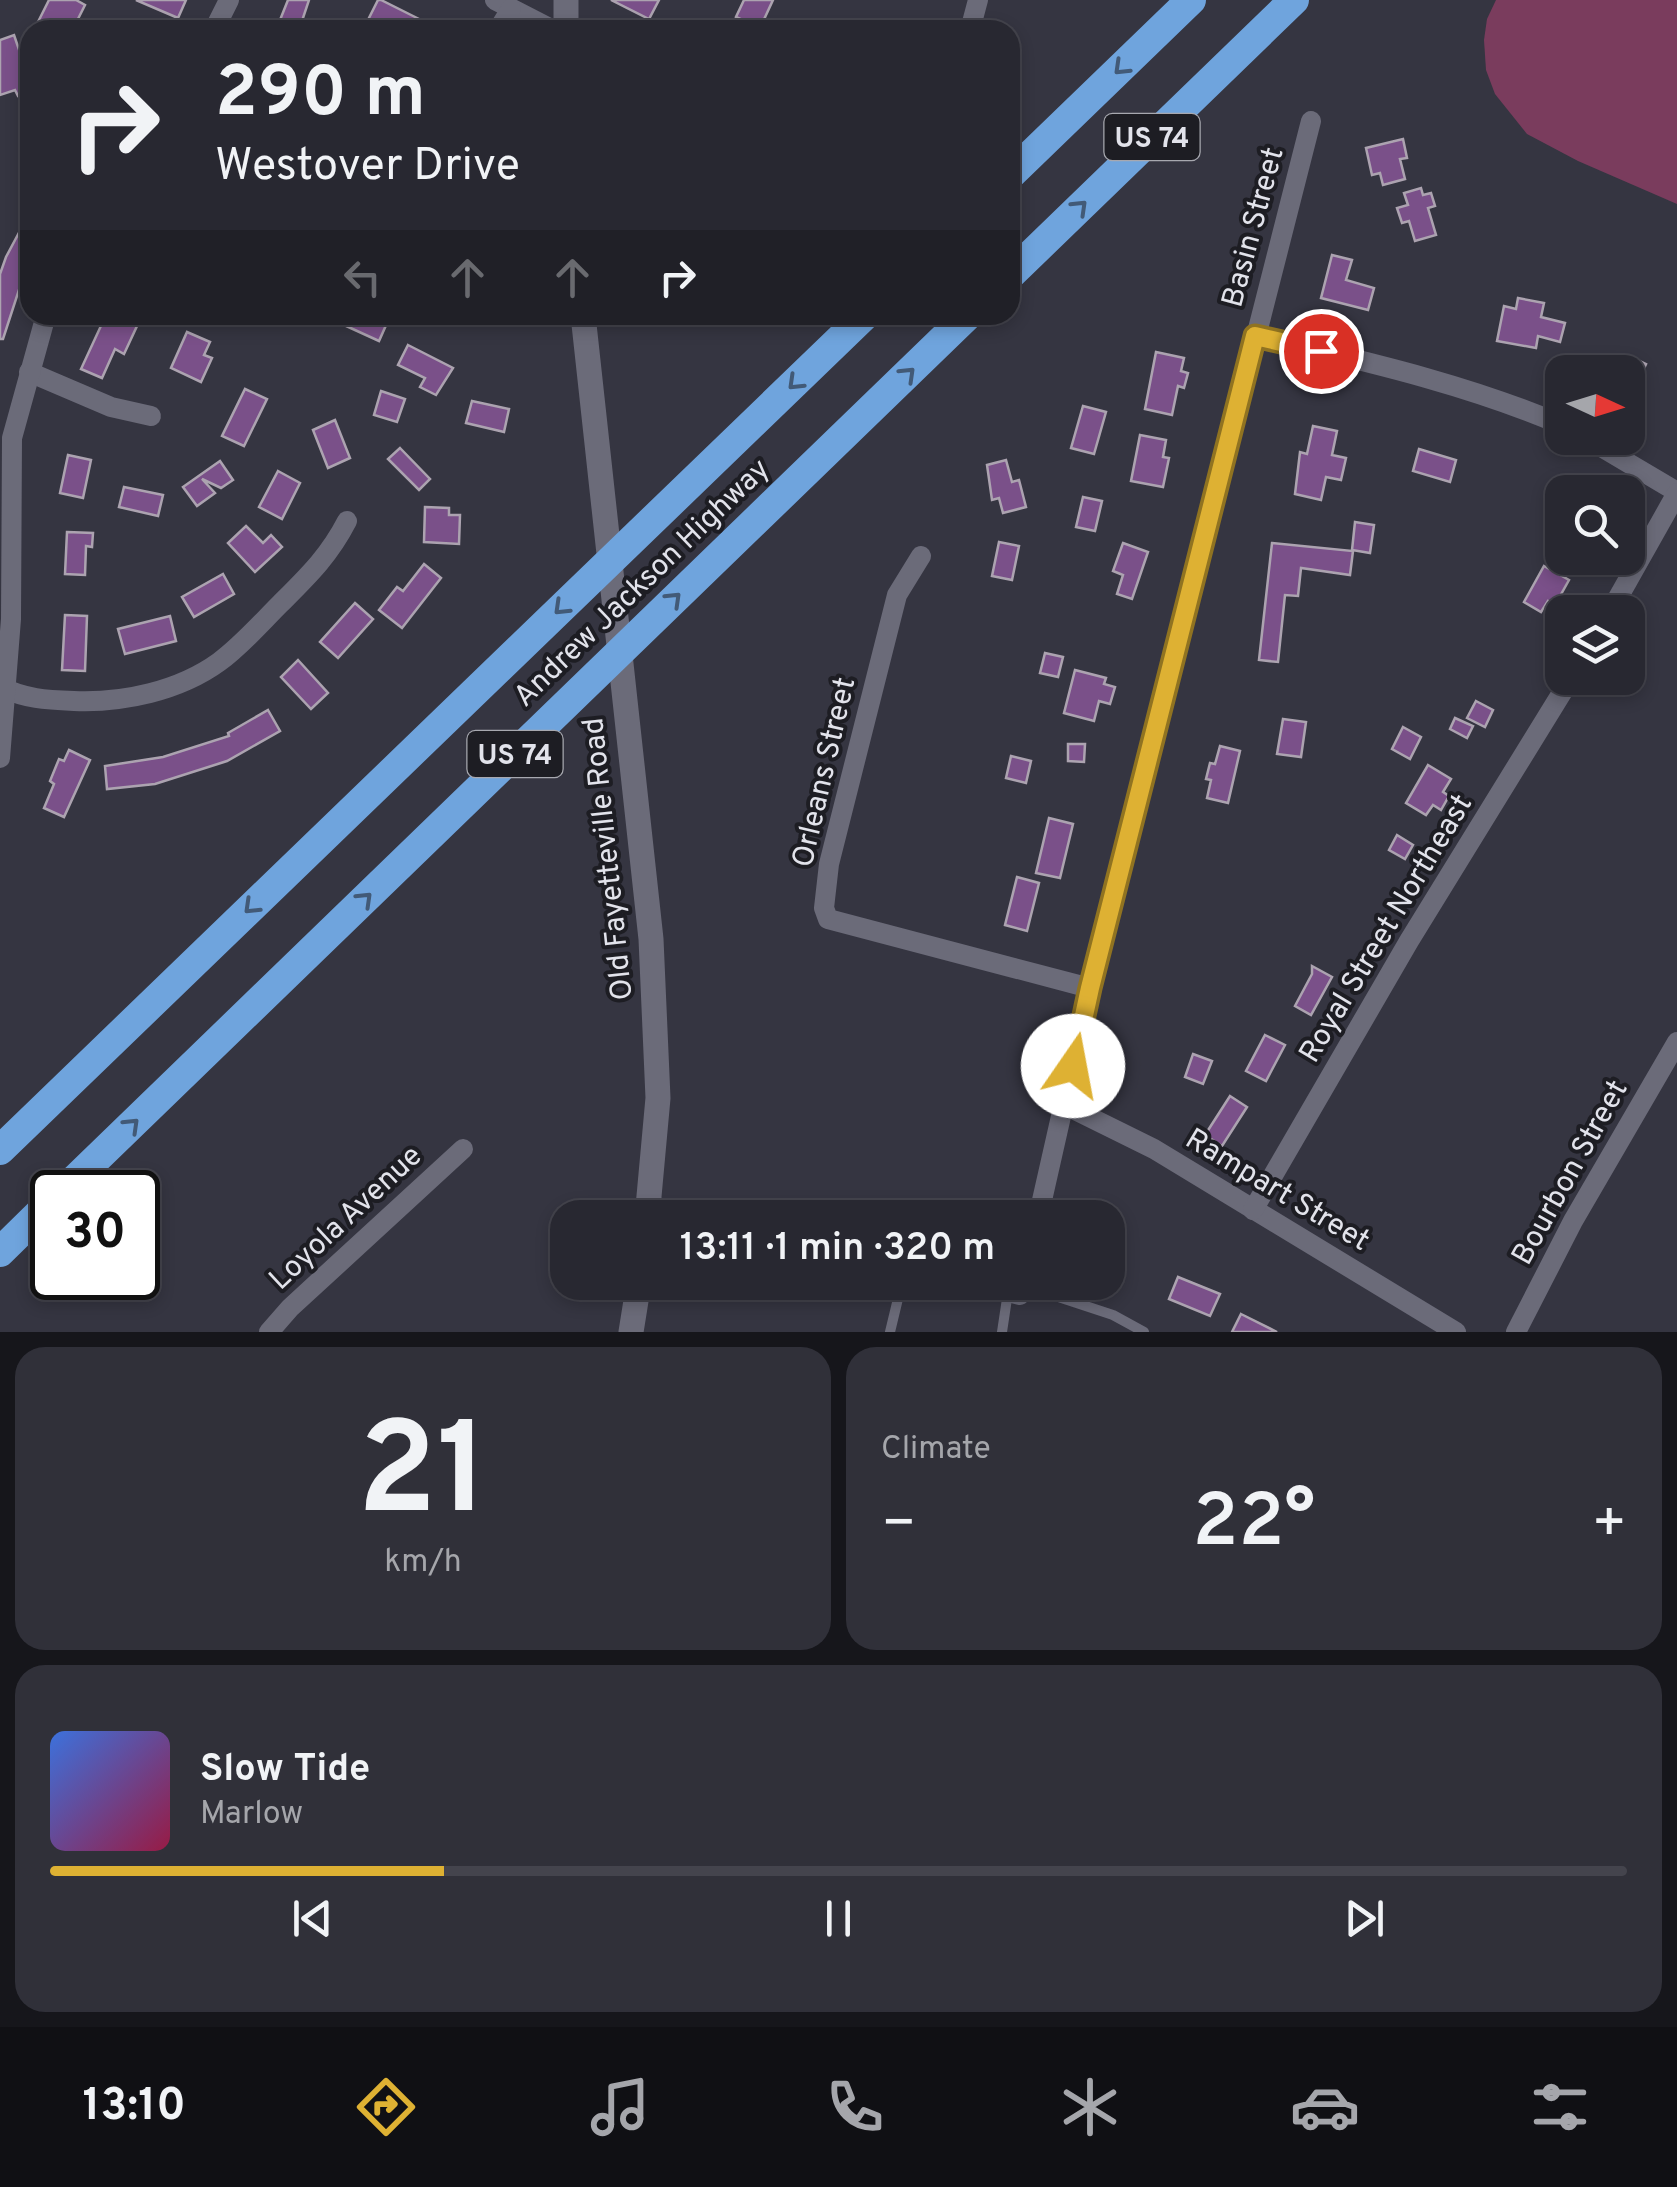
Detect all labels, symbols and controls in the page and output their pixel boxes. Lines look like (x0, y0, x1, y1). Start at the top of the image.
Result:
text: 290 m (215, 52, 426, 141)
one-way arrow (1114, 56, 1133, 74)
icon: right (50, 60, 180, 190)
road number: US 74 (1104, 114, 1200, 160)
text: Westover Drive (215, 139, 520, 196)
street label: Basin Street (1215, 144, 1294, 312)
one-way arrow (1069, 201, 1087, 219)
icon: left (335, 250, 390, 305)
icon: ahead (440, 250, 495, 305)
icon: ahead (545, 250, 600, 305)
icon: right (650, 250, 705, 305)
pin (1279, 309, 1364, 394)
icon: arrive (1294, 324, 1349, 379)
north arrow (1545, 355, 1645, 455)
map controls (1545, 355, 1645, 695)
one-way arrow (896, 367, 914, 385)
one-way arrow (788, 371, 806, 389)
street label: Andrew Jackson Highway (507, 452, 779, 716)
button: search (1545, 475, 1645, 575)
one-way arrow (663, 593, 681, 611)
button: layers (1545, 595, 1645, 695)
one-way arrow (554, 597, 572, 615)
street label: Orleans Street (786, 674, 865, 871)
street label: Old Fayetteville Road (576, 715, 643, 1002)
road number: US 74 (468, 731, 562, 777)
street label: Royal Street Northeast (1292, 788, 1482, 1070)
one-way arrow (354, 892, 372, 910)
one-way arrow (245, 895, 263, 913)
position arrow (1021, 1014, 1125, 1118)
street label: Bourbon Street (1505, 1074, 1637, 1272)
one-way arrow (120, 1118, 138, 1136)
street label: Rampart Street (1178, 1122, 1375, 1261)
street label: Loyola Avenue (263, 1139, 431, 1299)
speed limit sign: 30 (30, 1170, 160, 1300)
text: 13:11 · 1 min · 320 m (680, 1225, 995, 1274)
text: 21 (357, 1395, 489, 1560)
text: Climate (881, 1430, 991, 1470)
text: 22° (1193, 1478, 1315, 1573)
text: − (881, 1491, 916, 1561)
text: + (1592, 1491, 1627, 1561)
text: km/h (384, 1543, 462, 1583)
text: Slow Tide (200, 1746, 370, 1795)
text: Marlow (200, 1795, 303, 1835)
icon: previous (285, 1891, 340, 1946)
icon: pause (811, 1891, 866, 1946)
icon: next (1337, 1891, 1392, 1946)
icon: directions (351, 2072, 421, 2142)
icon: music (585, 2072, 655, 2142)
icon: phone (820, 2072, 890, 2142)
icon: climate (1055, 2072, 1125, 2142)
icon: car (1290, 2072, 1360, 2142)
icon: filters (1525, 2072, 1595, 2142)
text: 13:10 (82, 2079, 186, 2136)

